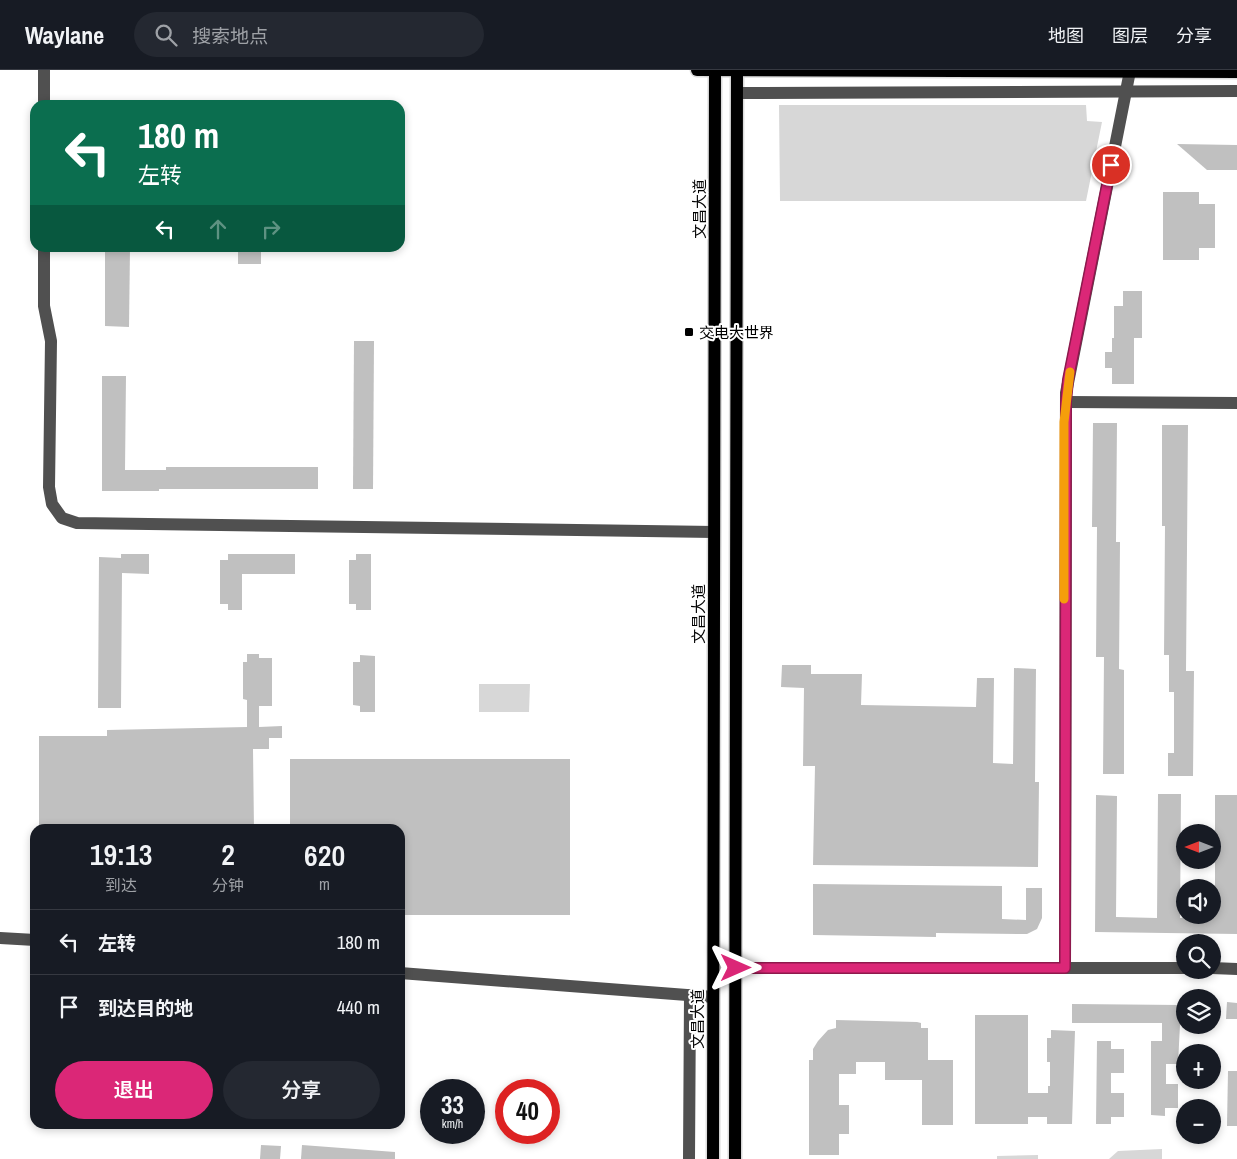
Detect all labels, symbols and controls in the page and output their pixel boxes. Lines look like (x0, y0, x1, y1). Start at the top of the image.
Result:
search box (134, 12, 484, 57)
text: Waylane (25, 19, 104, 51)
icon: search (152, 21, 180, 49)
text: 搜索地点 (192, 23, 268, 49)
text: 地图 (1048, 23, 1084, 48)
text: 图层 (1112, 23, 1148, 48)
text: 分享 (1176, 23, 1212, 48)
text: 180 m (138, 112, 219, 159)
icon: left (55, 120, 120, 185)
pin (1090, 144, 1132, 186)
icon: arrive (1097, 151, 1125, 179)
text: 左转 (138, 160, 182, 190)
street label: 文昌大道 (689, 179, 710, 239)
icon: left (151, 215, 179, 243)
icon: ahead (204, 215, 232, 243)
icon: right (257, 215, 285, 243)
place label: 交电大世界 (699, 322, 774, 343)
marker: 交电大世界 (683, 326, 695, 338)
street label: 文昌大道 (688, 584, 709, 644)
north arrow (1176, 824, 1221, 869)
map controls (1176, 824, 1221, 1144)
text: 19:13 (90, 834, 152, 874)
text: 2 (221, 834, 235, 874)
text: 620 (304, 835, 345, 875)
text: m (319, 873, 330, 895)
text: 到达 (105, 874, 137, 896)
text: 分钟 (212, 874, 244, 896)
button: sound (1176, 879, 1221, 924)
icon: left (55, 928, 83, 956)
text: 180 m (337, 929, 380, 955)
text: 左转 (98, 930, 136, 956)
button: search (1176, 934, 1221, 979)
position arrow (709, 941, 761, 993)
street label: 文昌大道 (687, 989, 708, 1049)
button: layers (1176, 989, 1221, 1034)
icon: arrive (55, 993, 83, 1021)
text: 440 m (337, 994, 380, 1020)
text: 到达目的地 (98, 995, 193, 1021)
button: + (1176, 1044, 1221, 1089)
button: 退出 (55, 1061, 213, 1119)
button: 分享 (223, 1061, 380, 1119)
speed limit sign: 40 (495, 1079, 560, 1144)
text: 33 (441, 1088, 464, 1122)
button: − (1176, 1099, 1221, 1144)
text: km/h (442, 1116, 463, 1132)

